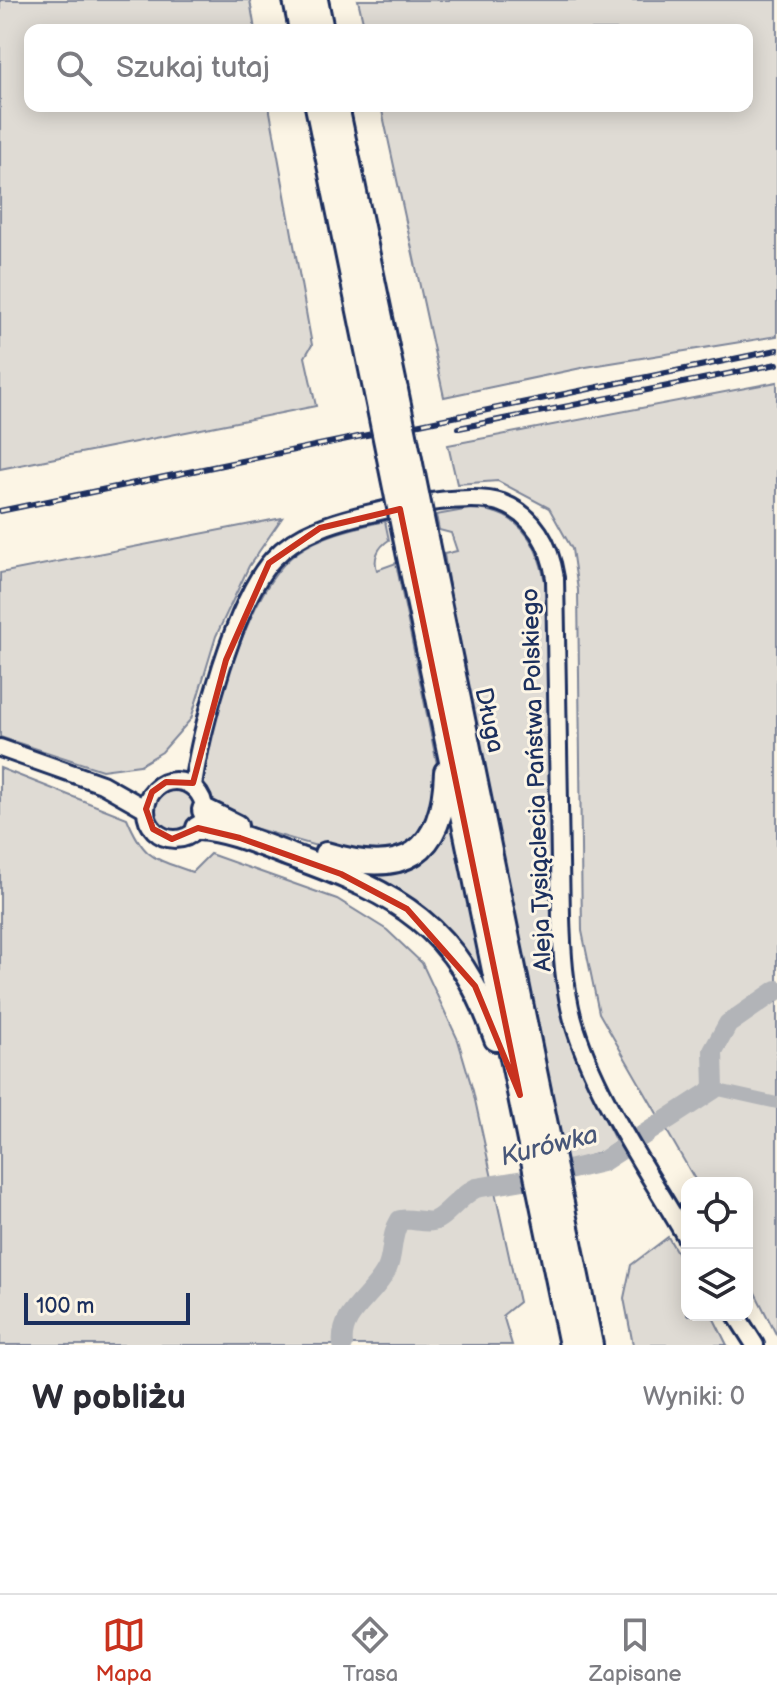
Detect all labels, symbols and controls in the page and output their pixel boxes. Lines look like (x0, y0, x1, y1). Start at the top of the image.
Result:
search box (24, 24, 753, 112)
icon: search (52, 46, 96, 90)
text: Szukaj tutaj (116, 50, 270, 86)
street label: Aleja Tysiąclecia Państwa Polskiego (515, 588, 558, 972)
street label: Długa (468, 685, 511, 755)
water label: Kurówka (497, 1119, 601, 1174)
map controls (681, 1177, 753, 1321)
button: locate (681, 1177, 753, 1249)
button: layers (681, 1249, 753, 1321)
scale bar (24, 1289, 190, 1325)
text: 100 m (36, 1293, 95, 1320)
text: W pobliżu (32, 1377, 186, 1418)
text: Wyniki: 0 (643, 1382, 745, 1413)
tab: Mapa (95, 1613, 152, 1688)
tab: Trasa (343, 1613, 398, 1688)
tab: Zapisane (589, 1613, 682, 1688)

